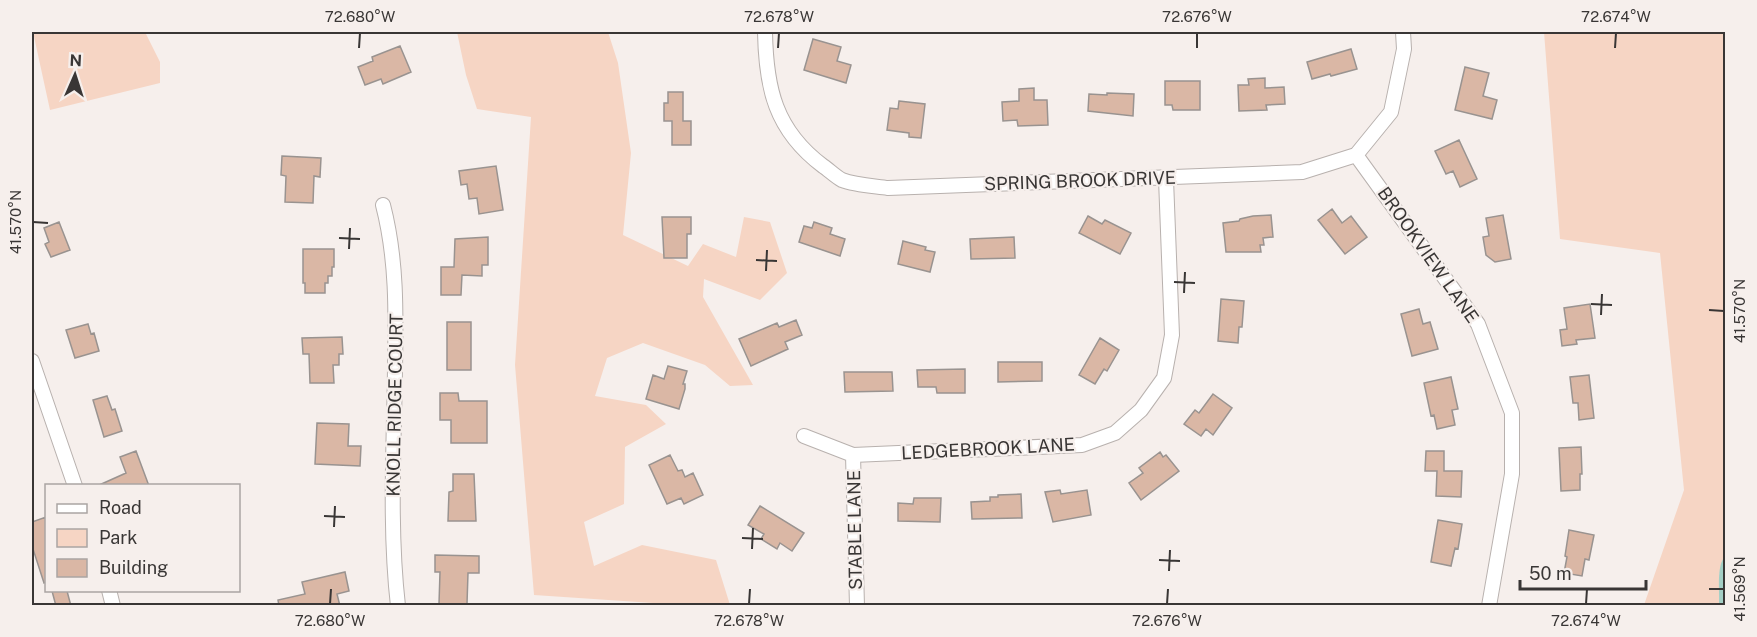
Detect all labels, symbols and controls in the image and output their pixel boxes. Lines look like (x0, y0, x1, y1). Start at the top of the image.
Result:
text: 72.680°W (325, 8, 395, 25)
text: 72.678°W (744, 8, 814, 25)
text: 72.676°W (1162, 8, 1232, 25)
text: 72.674°W (1581, 8, 1651, 25)
north arrow (45, 45, 105, 105)
text: N (69, 51, 83, 70)
street label: SPRING BROOK DRIVE (984, 167, 1176, 194)
street label: BROOKVIEW LANE (1374, 183, 1483, 327)
text: 41.570°N (7, 190, 24, 254)
text: 41.570°N (1731, 279, 1748, 343)
street label: KNOLL RIDGE COURT (382, 313, 407, 497)
street label: LEDGEBROOK LANE (901, 433, 1075, 464)
street label: STABLE LANE (843, 470, 866, 590)
legend (45, 484, 240, 592)
text: Road (99, 497, 142, 518)
text: Park (99, 527, 137, 548)
scale bar (1520, 553, 1646, 591)
text: 41.569°N (1731, 556, 1748, 622)
text: Building (99, 557, 168, 578)
text: 50 m (1529, 563, 1572, 584)
text: 72.680°W (295, 612, 365, 629)
text: 72.678°W (714, 612, 784, 629)
text: 72.676°W (1132, 612, 1202, 629)
text: 72.674°W (1551, 612, 1621, 629)

